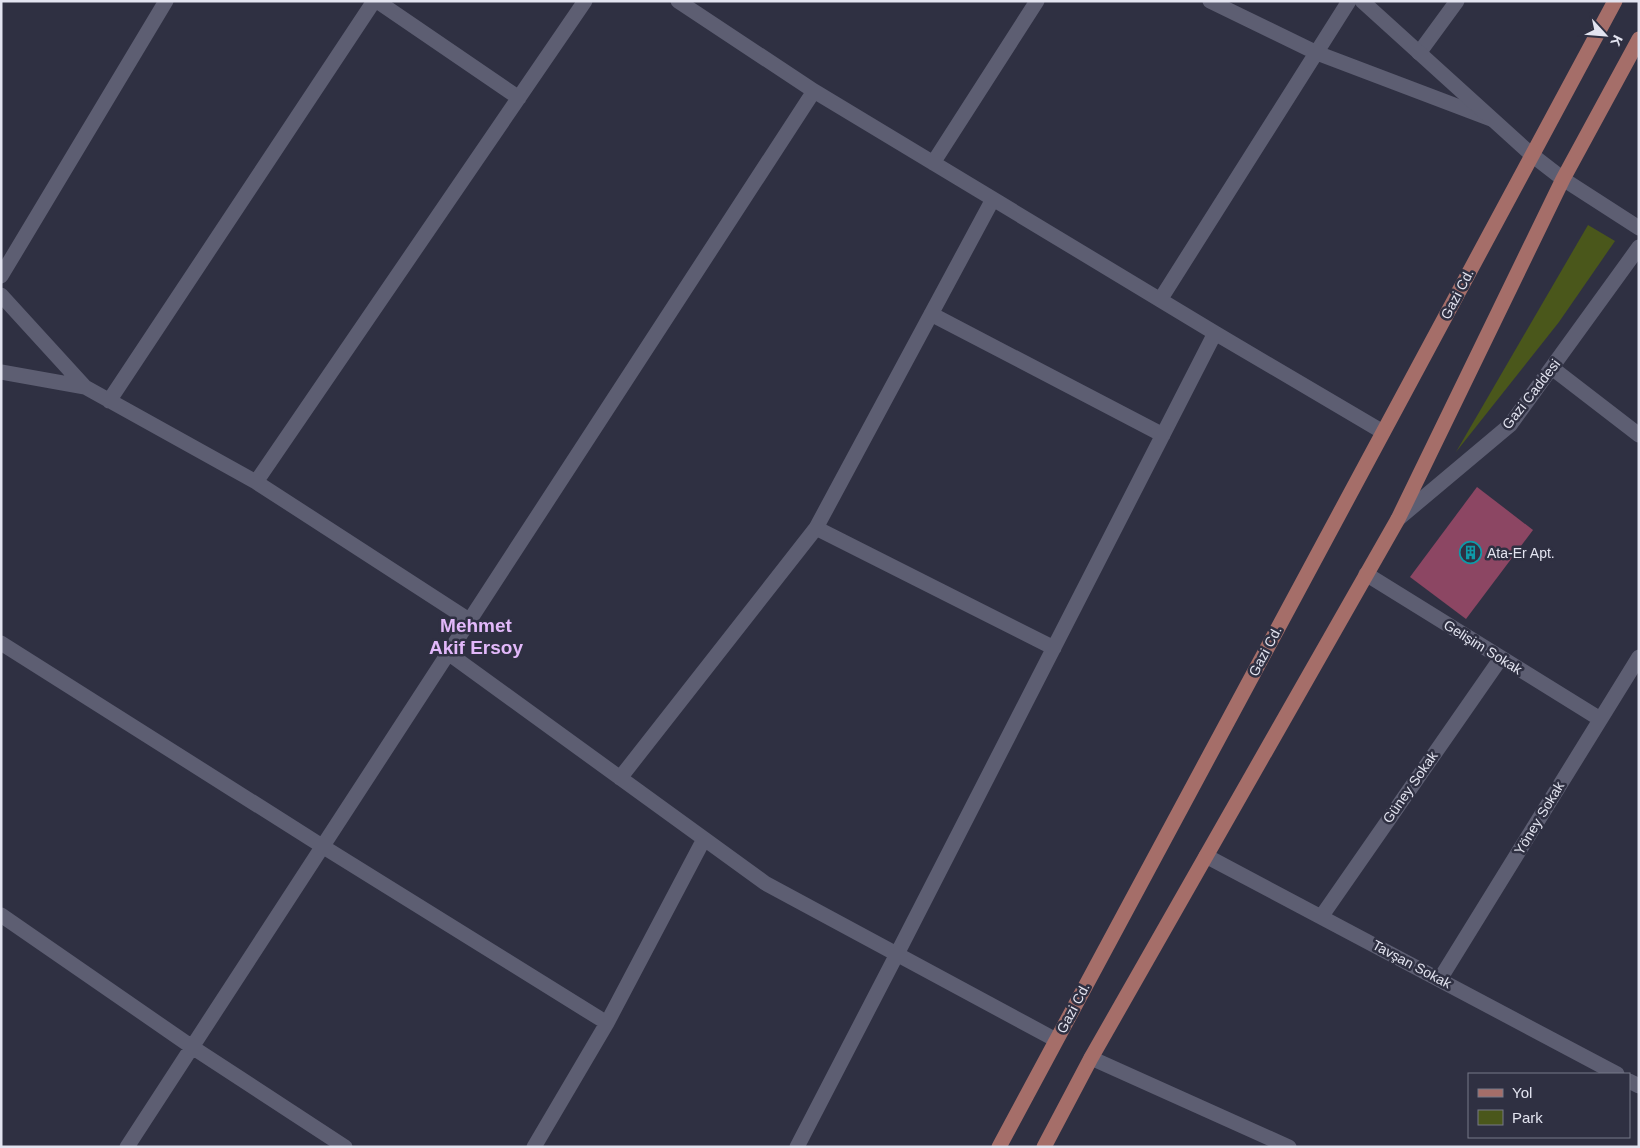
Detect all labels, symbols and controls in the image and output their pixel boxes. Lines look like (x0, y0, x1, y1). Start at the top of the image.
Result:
north arrow (1580, 10, 1630, 60)
text: K (1607, 33, 1626, 49)
street label: Gazi Cd. (1437, 266, 1477, 322)
street label: Gazi Caddesi (1499, 356, 1563, 432)
building icon: Ata-Er Apt. (1459, 541, 1483, 565)
place label: Ata-Er Apt. (1487, 545, 1555, 561)
district label: Mehmet Akif Ersoy (429, 615, 523, 658)
street label: Gelişim Sokak (1441, 617, 1526, 678)
street label: Gazi Cd. (1245, 623, 1285, 679)
street label: Güney Sokak (1379, 747, 1441, 826)
street label: Yöney Sokak (1511, 778, 1568, 857)
street label: Tavşan Sokak (1370, 936, 1455, 992)
street label: Gazi Cd. (1053, 980, 1093, 1036)
legend (1468, 1073, 1630, 1138)
text: Yol (1512, 1084, 1532, 1101)
text: Park (1512, 1109, 1543, 1126)

